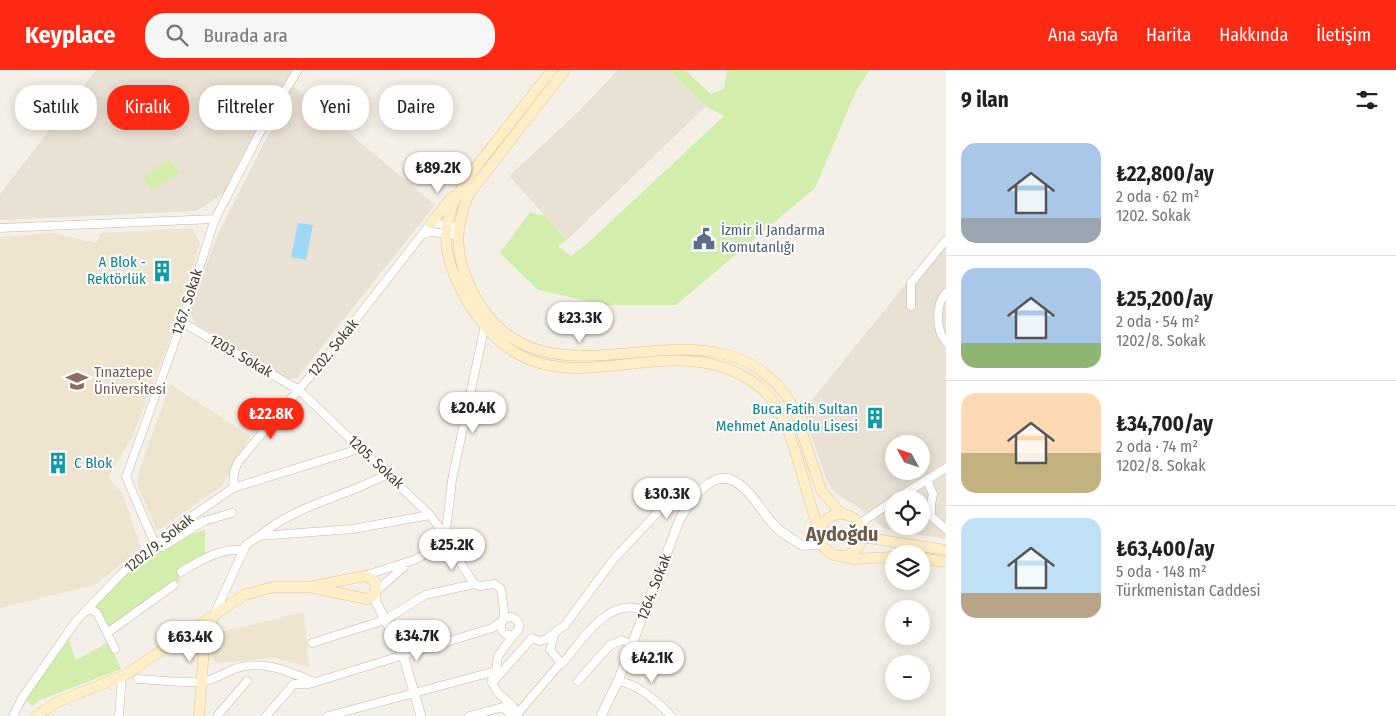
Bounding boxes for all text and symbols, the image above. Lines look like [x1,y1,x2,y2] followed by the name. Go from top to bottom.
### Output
[145,13,495,58] search box
[25,21,115,49] text: Keyplace
[163,21,191,49] icon: search
[203,24,288,47] text: Burada ara
[1048,24,1118,46] text: Ana sayfa
[1146,24,1191,46] text: Harita
[1219,24,1288,46] text: Hakkında
[1316,24,1371,46] text: İletişim
[15,85,97,130] chip: Satılık
[107,85,189,130] chip: Kiralık
[199,85,292,130] chip: Filtreler
[302,85,369,130] chip: Yeni
[379,85,453,130] chip: Daire
[1353,86,1381,114] icon: filters
[961,87,1009,113] text: 9 ilan
[397,152,479,194] pin: ₺89.2K
[415,158,461,177] text: ₺89.2K
[1116,161,1214,187] text: ₺22,800/ay
[1001,163,1061,223] icon: home
[1116,187,1199,206] text: 2 oda · 62 m²
[1116,206,1191,225] text: 1202. Sokak
[721,221,825,256] place label: İzmir İl Jandarma Komutanlığı
[691,226,717,252] public building icon: İzmir İl Jandarma Komutanlığı
[87,253,146,288] place label: A Blok - Rektörlük
[149,258,175,284] building icon: A Blok - Rektörlük
[168,266,206,338] street label: 1267. Sokak
[1116,286,1213,312] text: ₺25,200/ay
[1001,288,1061,348] icon: home
[539,302,621,344] pin: ₺23.3K
[558,308,602,327] text: ₺23.3K
[1116,312,1199,331] text: 2 oda · 54 m²
[304,315,362,381] street label: 1202. Sokak
[206,331,276,381] street label: 1203. Sokak
[1116,331,1206,350] text: 1202/8. Sokak
[94,363,166,398] place label: Tınaztepe Üniversitesi
[64,368,90,394] school or university icon: Tınaztepe Üniversitesi
[432,392,514,434] pin: ₺20.4K
[230,398,312,440] pin: ₺22.8K
[450,398,496,417] text: ₺20.4K
[716,400,858,435] place label: Buca Fatih Sultan Mehmet Anadolu Lisesi
[249,404,293,423] text: ₺22.8K
[862,405,888,431] building icon: Buca Fatih Sultan Mehmet Anadolu Lisesi
[1116,411,1213,437] text: ₺34,700/ay
[1001,413,1061,473] icon: home
[344,431,408,493] street label: 1205. Sokak
[885,435,930,480] north arrow
[885,435,930,700] map controls
[1116,437,1198,456] text: 2 oda · 74 m²
[45,450,71,476] building icon: C Blok
[74,454,112,472] place label: C Blok
[1116,456,1206,475] text: 1202/8. Sokak
[626,478,708,520] pin: ₺30.3K
[644,484,690,503] text: ₺30.3K
[885,490,930,535] button: locate
[121,510,197,576] street label: 1202/9. Sokak
[805,522,878,546] district label: Aydoğdu
[411,528,493,571] pin: ₺25.2K
[430,535,474,554] text: ₺25.2K
[1116,536,1215,562] text: ₺63,400/ay
[1001,538,1061,598] icon: home
[885,545,930,590] button: layers
[633,551,675,623] street label: 1264. Sokak
[1116,562,1207,581] text: 5 oda · 148 m²
[1116,581,1261,600] text: Türkmenistan Caddesi
[885,600,930,645] button: +
[149,620,231,663] pin: ₺63.4K
[376,620,458,662] pin: ₺34.7K
[395,626,439,645] text: ₺34.7K
[168,627,212,646] text: ₺63.4K
[611,642,693,684] pin: ₺42.1K
[631,648,673,667] text: ₺42.1K
[885,655,930,700] button: −

